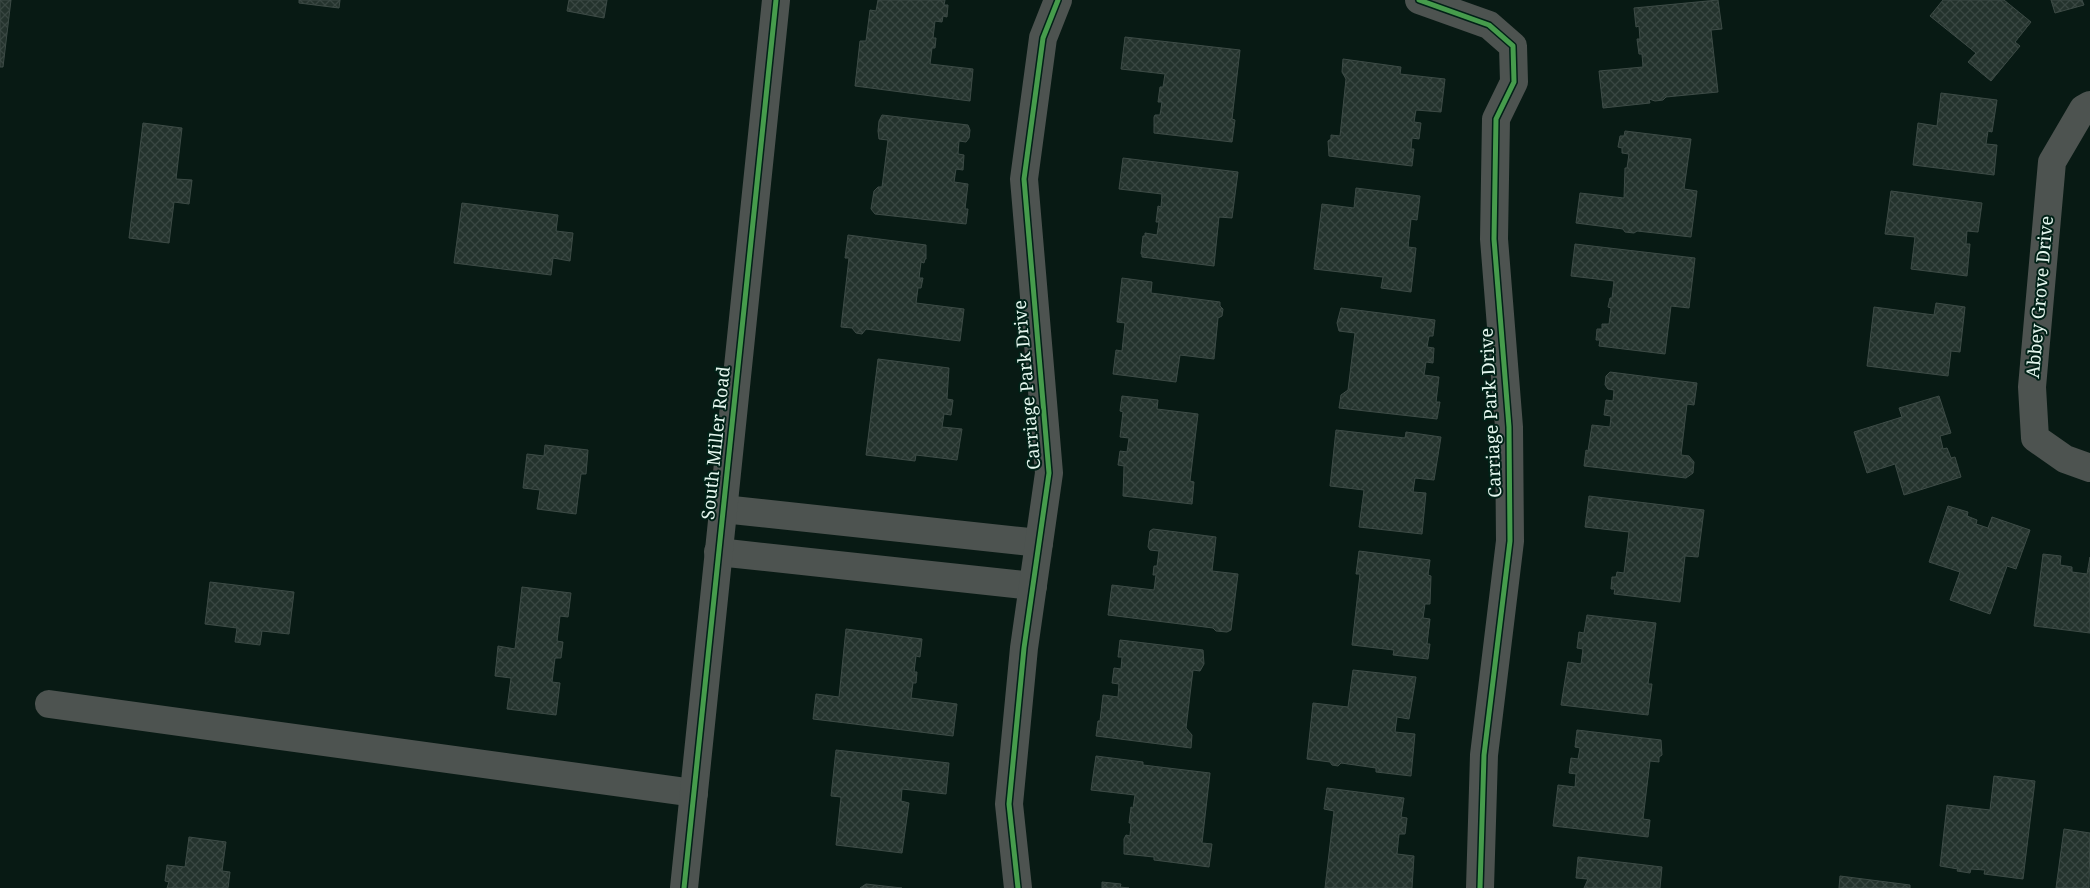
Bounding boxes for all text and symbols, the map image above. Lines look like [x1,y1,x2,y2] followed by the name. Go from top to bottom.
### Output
[2020,215,2058,379] street label: Abbey Grove Drive
[1007,299,1045,471] street label: Carriage Park Drive
[1474,327,1506,499] street label: Carriage Park Drive
[695,365,735,521] street label: South Miller Road

